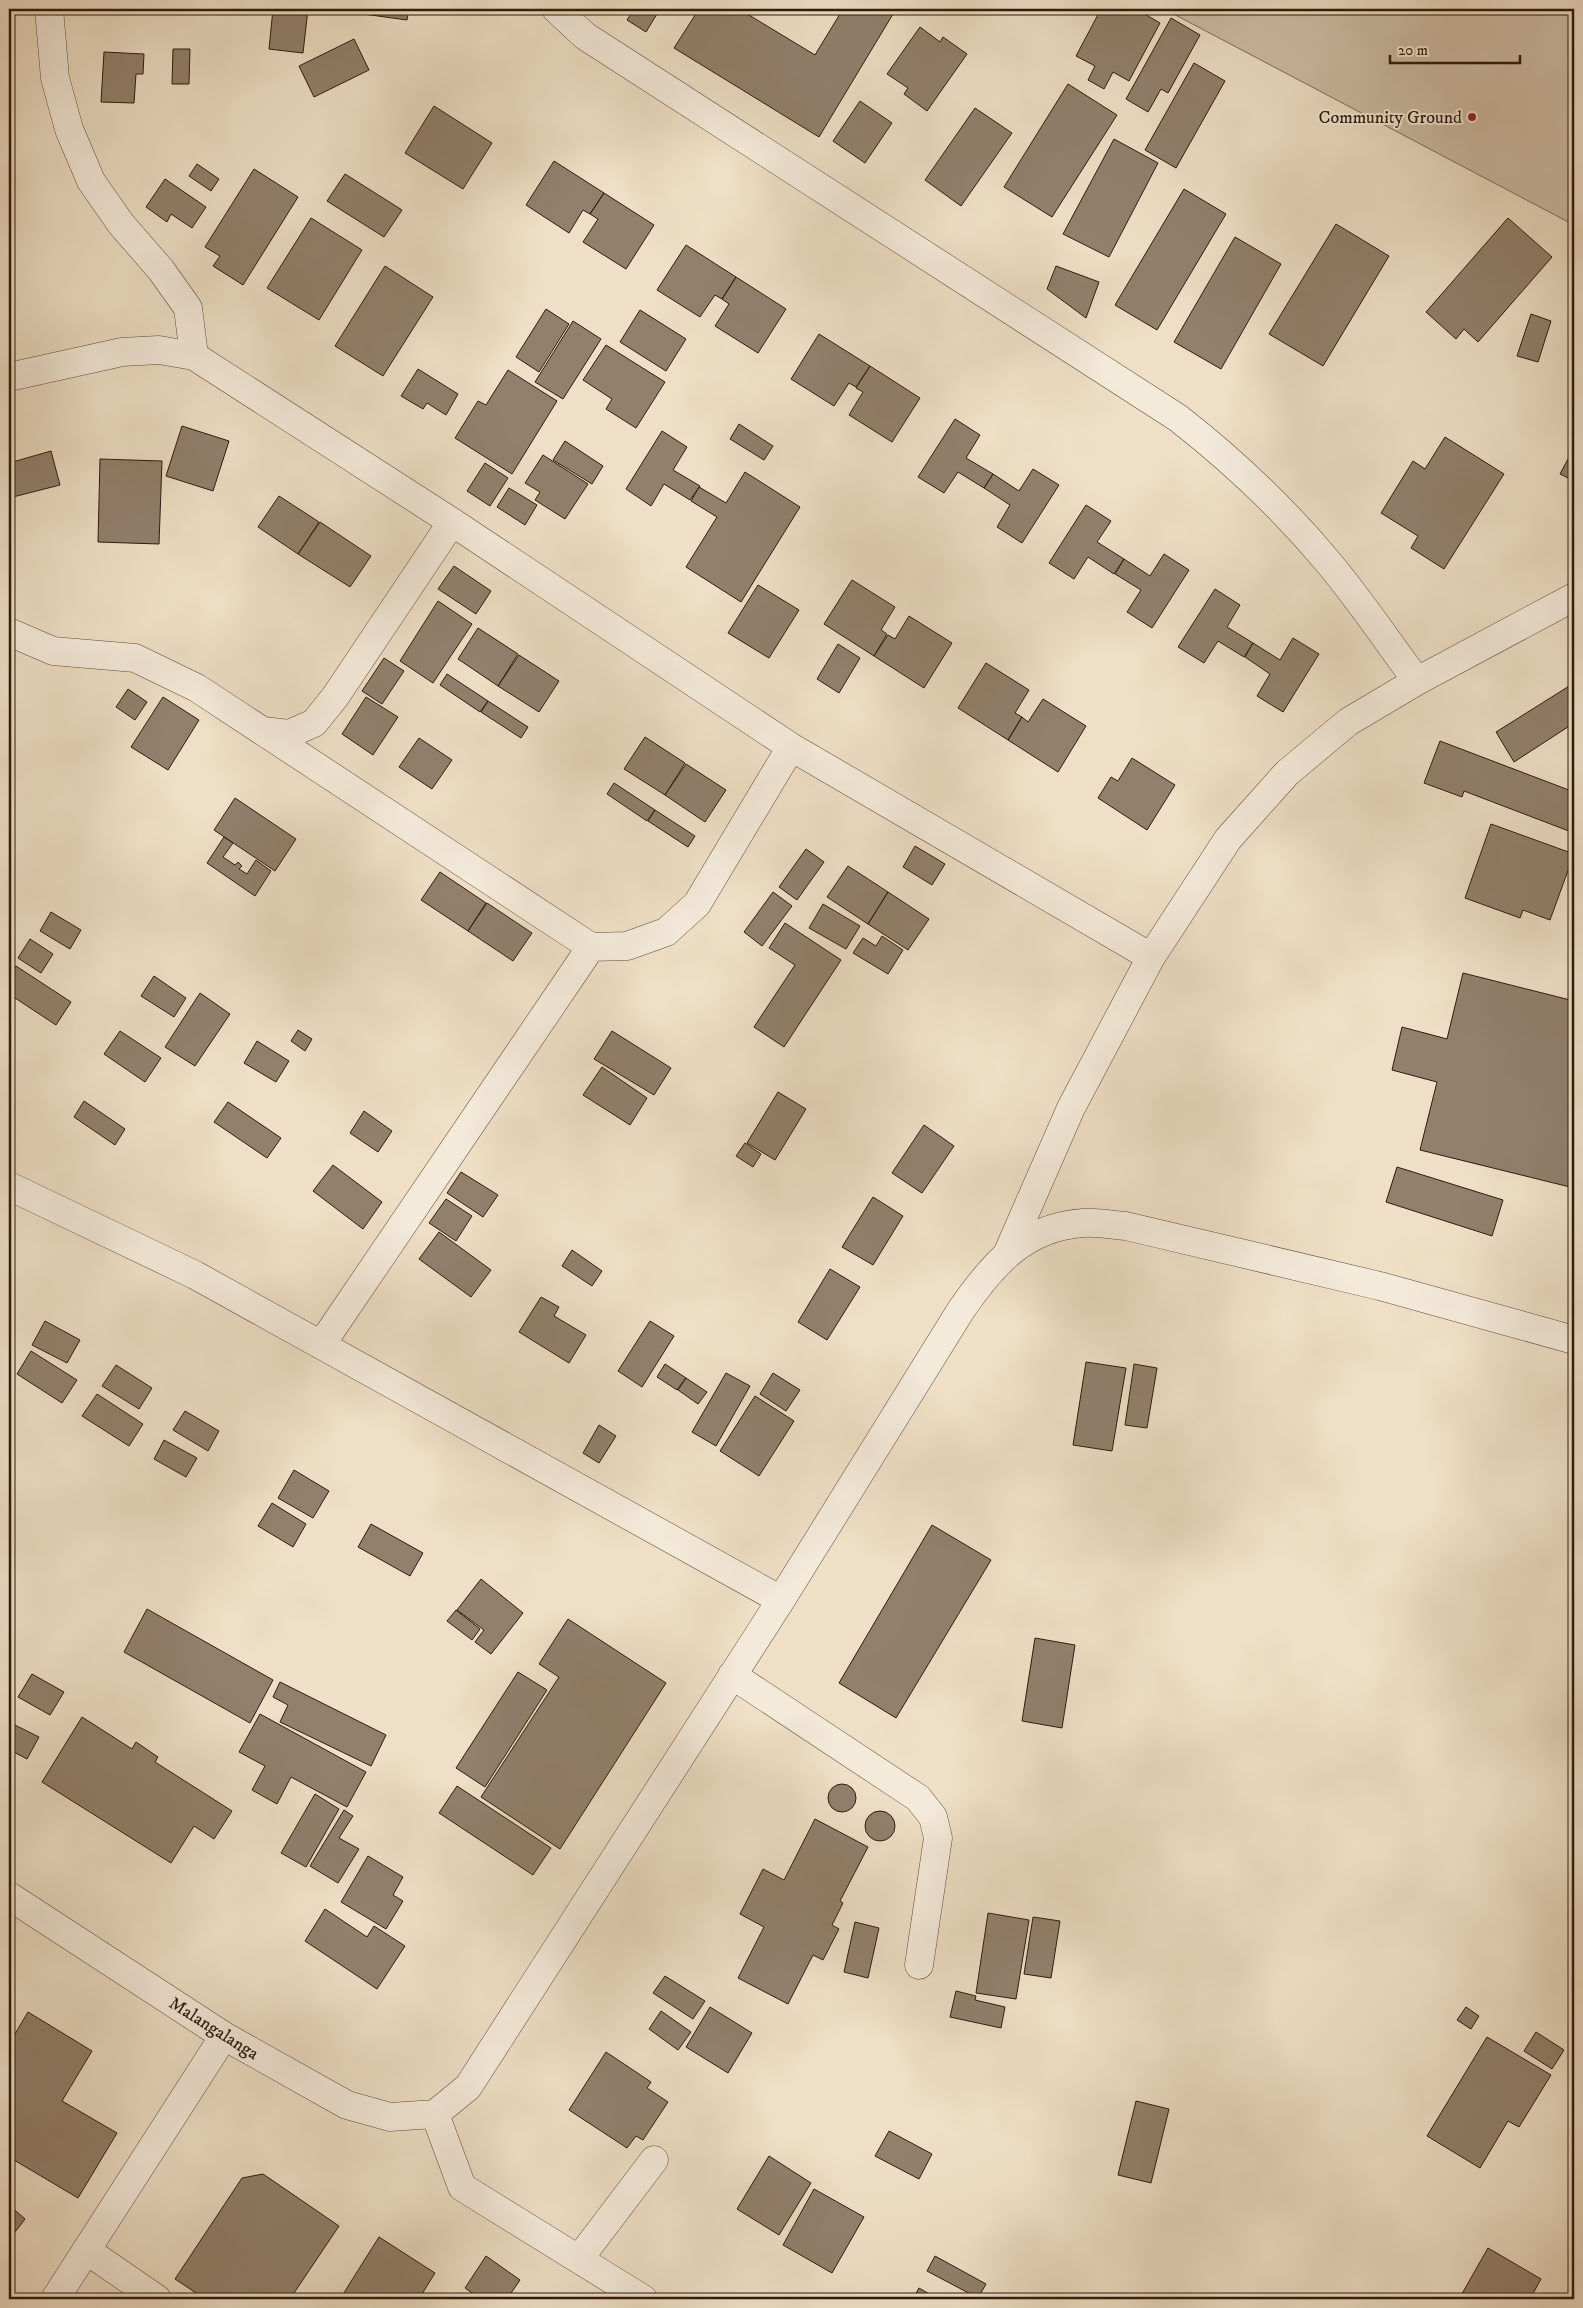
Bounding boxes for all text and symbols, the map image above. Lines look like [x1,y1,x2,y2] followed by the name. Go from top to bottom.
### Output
[1390,32,1520,64] scale bar
[1398,41,1428,60] text: 20 m
[1318,107,1462,129] place label: Community Ground
[1466,111,1478,123] marker: Community Ground
[164,1993,263,2065] street label: Malangalanga

